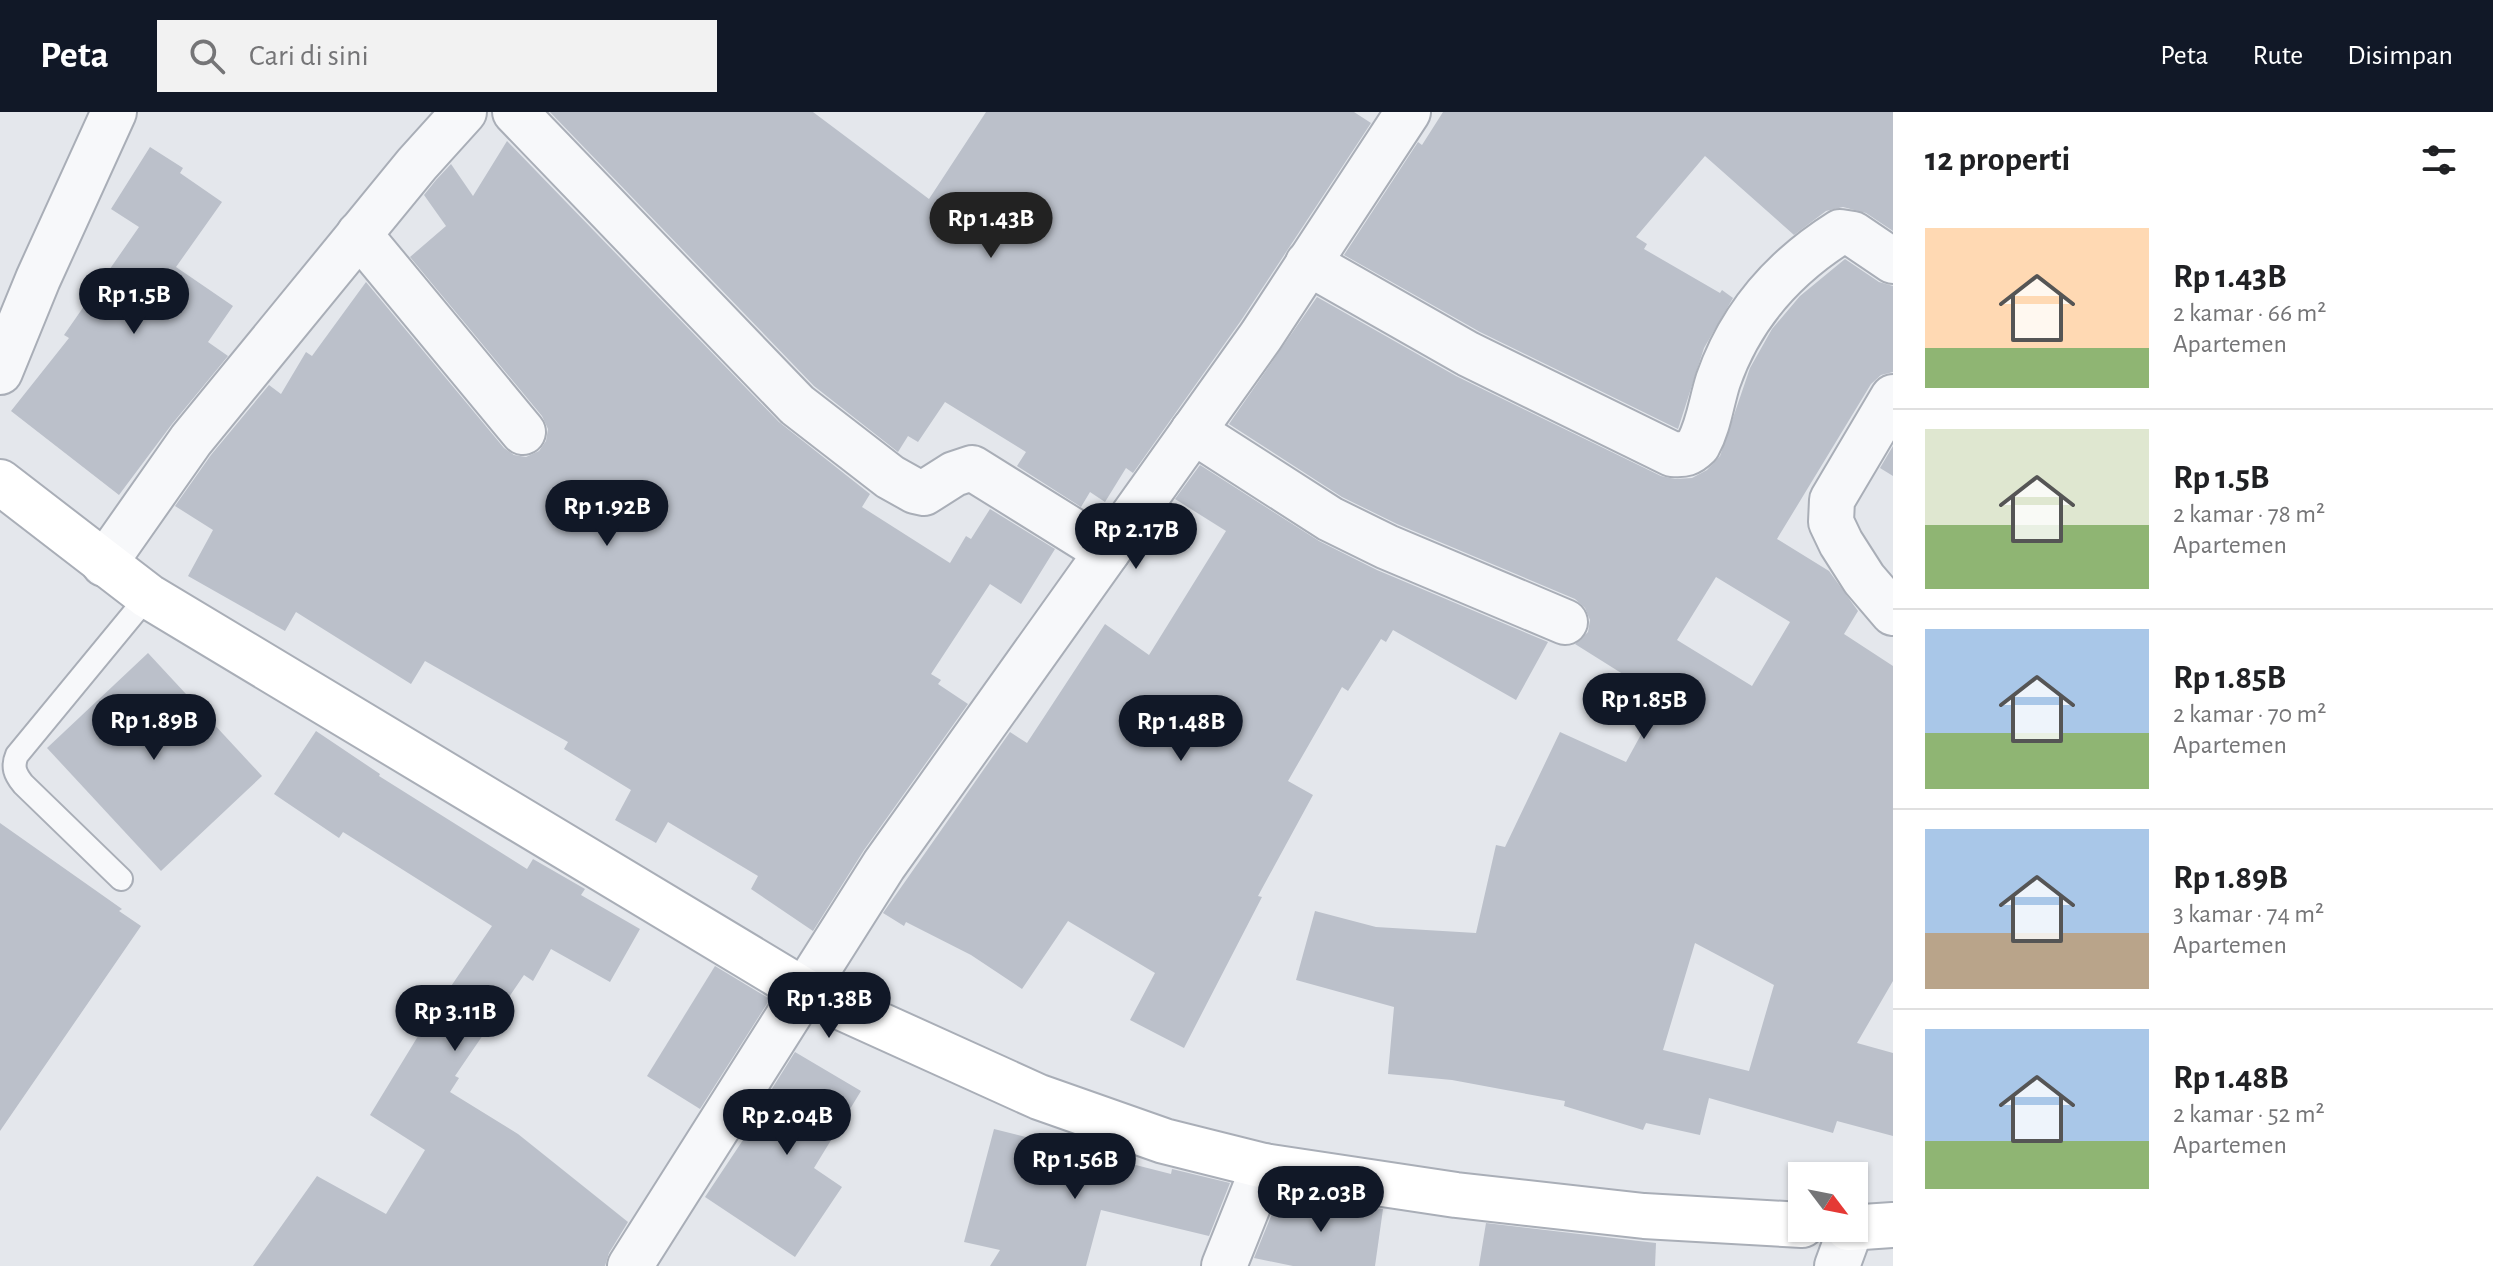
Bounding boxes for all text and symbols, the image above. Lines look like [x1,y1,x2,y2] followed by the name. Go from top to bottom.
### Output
[157,20,717,92] search box
[185,34,229,78] icon: search
[40,37,109,75] text: Peta
[249,41,369,71] text: Cari di sini
[2160,42,2209,70] text: Peta
[2253,42,2303,70] text: Rute
[2347,42,2453,70] text: Disimpan
[2417,138,2461,182] icon: filters
[1925,143,2070,177] text: 12 properti
[908,192,1074,260] pin: Rp 1.43B
[948,205,1034,231] text: Rp 1.43B
[1989,260,2085,356] icon: home
[2173,260,2287,294] text: Rp 1.43B
[60,268,208,336] pin: Rp 1.5B
[97,281,171,307] text: Rp 1.5B
[2173,300,2326,326] text: 2 kamar · 66 m²
[2173,331,2287,357] text: Apartemen
[1989,461,2085,557] icon: home
[2173,461,2270,495] text: Rp 1.5B
[524,480,690,548] pin: Rp 1.92B
[563,493,651,519] text: Rp 1.92B
[2173,501,2325,527] text: 2 kamar · 78 m²
[1053,503,1219,571] pin: Rp 2.17B
[1093,516,1179,542] text: Rp 2.17B
[2173,532,2287,558] text: Apartemen
[1989,661,2085,757] icon: home
[2173,661,2286,695] text: Rp 1.85B
[1561,673,1727,741] pin: Rp 1.85B
[1601,686,1687,712] text: Rp 1.85B
[71,694,237,762] pin: Rp 1.89B
[1098,695,1264,763] pin: Rp 1.48B
[2173,701,2326,727] text: 2 kamar · 70 m²
[110,707,198,733] text: Rp 1.89B
[1137,708,1225,734] text: Rp 1.48B
[2173,732,2287,758] text: Apartemen
[1989,861,2085,957] icon: home
[2173,861,2288,895] text: Rp 1.89B
[2173,901,2324,927] text: 3 kamar · 74 m²
[2173,932,2287,958] text: Apartemen
[746,972,912,1040] pin: Rp 1.38B
[372,985,538,1053] pin: Rp 3.11B
[786,985,872,1011] text: Rp 1.38B
[413,998,497,1024] text: Rp 3.11B
[1989,1061,2085,1157] icon: home
[2173,1061,2289,1095] text: Rp 1.48B
[704,1089,870,1157] pin: Rp 2.04B
[2173,1101,2325,1127] text: 2 kamar · 52 m²
[741,1102,833,1128] text: Rp 2.04B
[2173,1132,2287,1158] text: Apartemen
[992,1133,1158,1201] pin: Rp 1.56B
[1032,1146,1118,1172] text: Rp 1.56B
[1788,1162,1868,1242] north arrow
[1788,1162,1868,1242] map controls
[1238,1166,1404,1234] pin: Rp 2.03B
[1276,1179,1366,1205] text: Rp 2.03B

